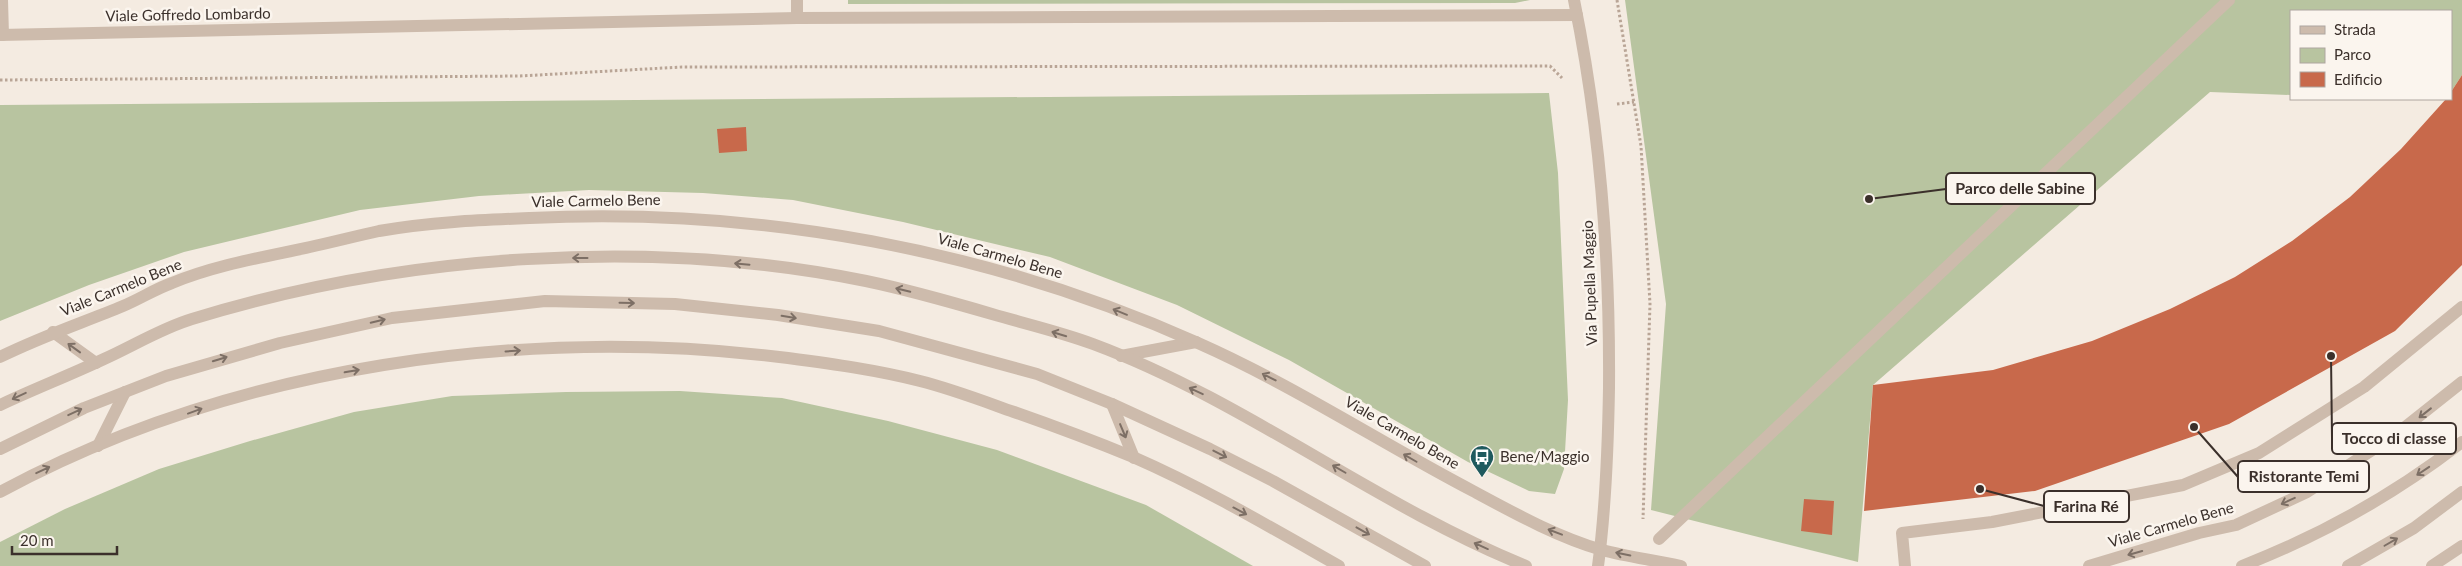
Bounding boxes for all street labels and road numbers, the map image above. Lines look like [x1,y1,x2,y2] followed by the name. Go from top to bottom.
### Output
[105,4,271,24] street label: Viale Goffredo Lombardo
[531,190,661,210] street label: Viale Carmelo Bene
[1578,220,1600,346] street label: Via Pupella Maggio
[936,229,1065,282] street label: Viale Carmelo Bene
[57,254,184,320] street label: Viale Carmelo Bene
[1342,392,1463,472] street label: Viale Carmelo Bene
[2106,498,2235,551] street label: Viale Carmelo Bene

